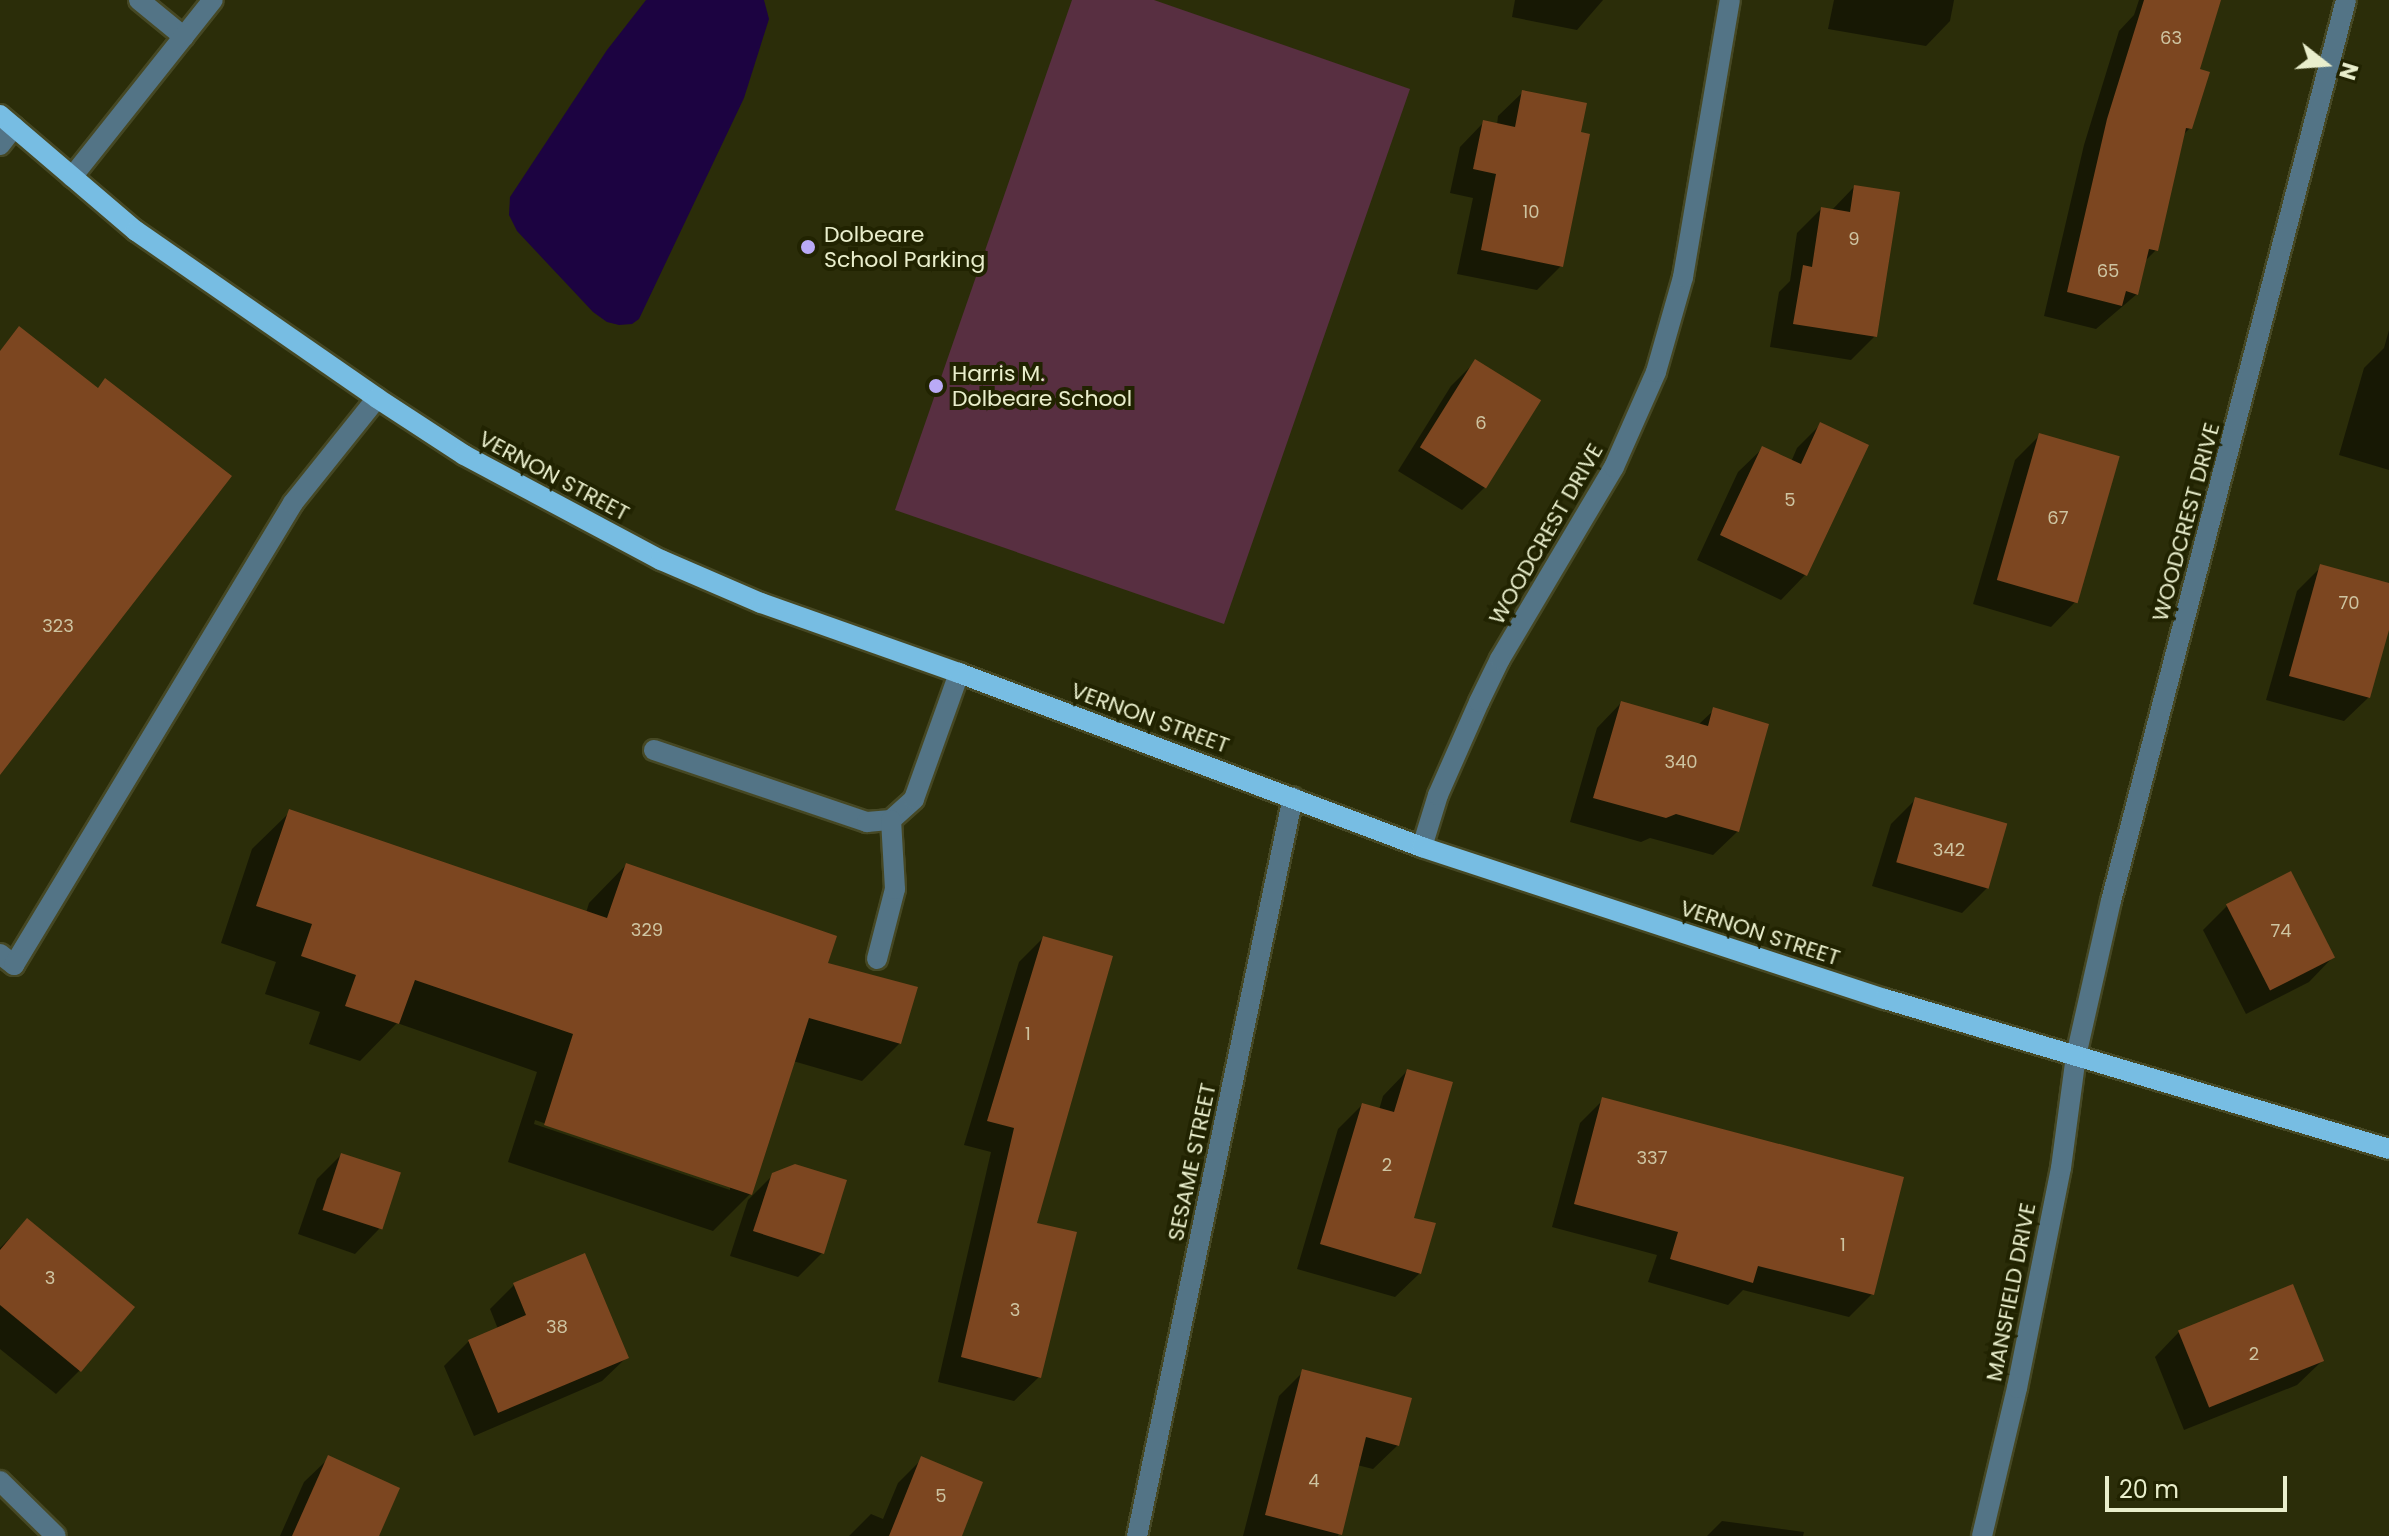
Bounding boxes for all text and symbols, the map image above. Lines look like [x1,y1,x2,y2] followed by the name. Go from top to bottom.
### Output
[2285,24,2365,104] north arrow
[2160,27,2182,49] house number: 63
[2331,59,2366,84] text: N
[1522,201,1540,223] house number: 10
[824,221,985,272] place label: Dolbeare School Parking
[1848,228,1860,250] house number: 9
[799,238,817,256] marker: Dolbeare School Parking
[2097,260,2119,282] house number: 65
[952,360,1132,412] place label: Harris M. Dolbeare School
[927,377,945,395] marker: Harris M. Dolbeare School
[1475,412,1487,434] house number: 6
[2147,420,2225,624] street label: WOODCREST DRIVE
[474,425,634,527] street label: VERNON STREET
[1483,439,1609,629] street label: WOODCREST DRIVE
[1784,489,1796,511] house number: 5
[2047,507,2069,529] house number: 67
[2338,592,2360,614] house number: 70
[42,615,74,637] house number: 323
[1067,677,1233,759] street label: VERNON STREET
[1664,751,1698,773] house number: 340
[1933,839,1965,861] house number: 342
[1677,895,1843,971] street label: VERNON STREET
[631,919,663,941] house number: 329
[2270,920,2292,942] house number: 74
[1025,1023,1031,1045] house number: 1
[1162,1081,1222,1243] street label: SESAME STREET
[1636,1147,1668,1169] house number: 337
[1382,1154,1392,1176] house number: 2
[1981,1200,2041,1384] street label: MANSFIELD DRIVE
[1840,1234,1846,1256] house number: 1
[45,1267,55,1289] house number: 3
[1010,1299,1020,1321] house number: 3
[546,1316,568,1338] house number: 38
[2249,1343,2259,1365] house number: 2
[2109,1460,2291,1510] scale bar
[1308,1470,1320,1492] house number: 4
[2119,1473,2179,1506] text: 20 m
[935,1485,947,1507] house number: 5

